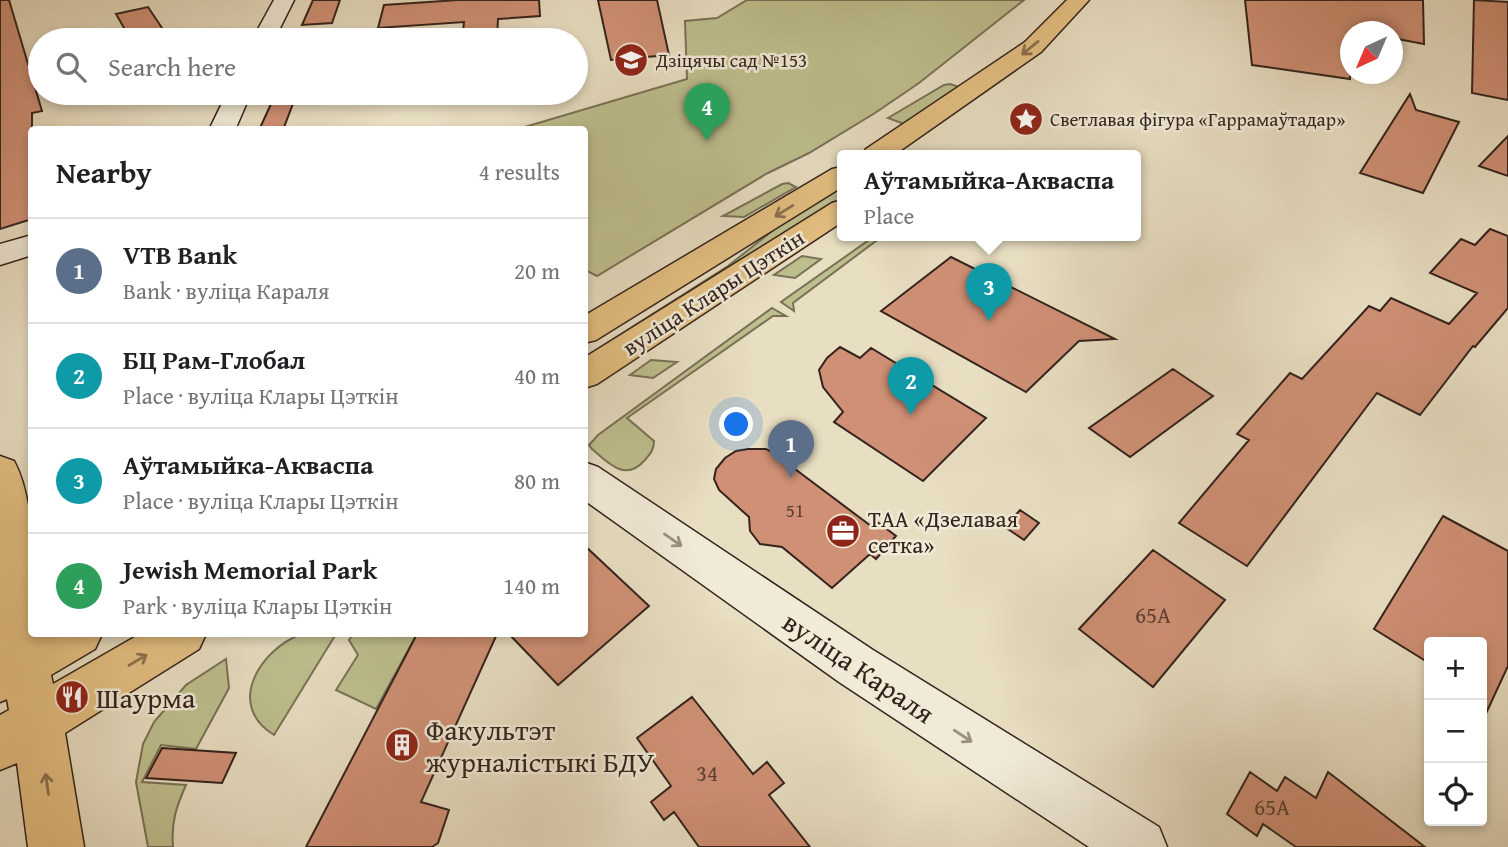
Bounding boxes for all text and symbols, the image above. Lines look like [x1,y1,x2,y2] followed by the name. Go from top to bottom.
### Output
[1340,21,1403,84] north arrow
[28,28,588,105] search box
[1022,40,1040,55] one-way arrow
[612,41,650,79] school or university icon: Дзіцячы сад №153
[655,46,807,74] place label: Дзіцячы сад №153
[108,47,236,86] text: Search here
[52,48,90,86] icon: search
[684,83,730,141] pin: 4
[1007,100,1045,138] place icon: Светлавая фігура «Гаррамаўтадар»
[1050,105,1345,133] place label: Светлавая фігура «Гаррамаўтадар»
[56,150,152,194] text: Nearby
[837,150,1141,241] popup
[479,155,560,188] text: 4 results
[864,160,1114,199] text: Аўтамыйка-Акваспа
[864,199,914,232] text: Place
[774,204,794,218] one-way arrow
[616,221,810,363] street label: вуліца Клары Цэткін
[123,235,237,274] text: VTB Bank
[73,254,85,287] text: 1
[514,254,560,287] text: 20 m
[966,263,1012,321] pin: 3
[123,274,329,307] text: Bank · вуліца Караля
[123,340,305,379] text: БЦ Рам-Глобал
[888,357,934,415] pin: 2
[73,359,85,392] text: 2
[514,359,560,392] text: 40 m
[123,379,399,412] text: Place · вуліца Клары Цэткін
[719,407,753,441] your location
[768,420,814,478] pin: 1
[123,445,374,484] text: Аўтамыйка-Акваспа
[73,464,85,497] text: 3
[514,464,560,497] text: 80 m
[123,484,399,517] text: Place · вуліца Клары Цэткін
[786,496,804,524] house number: 51
[868,502,1018,561] place label: ТАА «Дзелавая сетка»
[824,512,862,550] office icon: ТАА «Дзелавая сетка»
[663,533,682,547] one-way arrow
[123,550,377,589] text: Jewish Memorial Park
[73,569,85,602] text: 4
[503,569,560,602] text: 140 m
[123,589,392,622] text: Park · вуліца Клары Цэткін
[1135,598,1171,631] house number: 65А
[775,601,943,733] street label: вуліца Караля
[1424,637,1487,826] map controls
[1424,637,1487,700] button: +
[127,653,147,667] one-way arrow
[96,677,196,718] place label: Шаурма
[53,678,91,716] restaurant icon: Шаурма
[1424,700,1487,763] button: −
[426,709,655,782] place label: Факультэт журналістыкі БДУ
[383,726,421,764] building icon: Факультэт журналістыкі БДУ
[953,729,973,743] one-way arrow
[696,756,718,789] house number: 34
[1424,763,1487,826] button: locate
[40,773,53,796] one-way arrow
[1254,790,1290,823] house number: 65А

